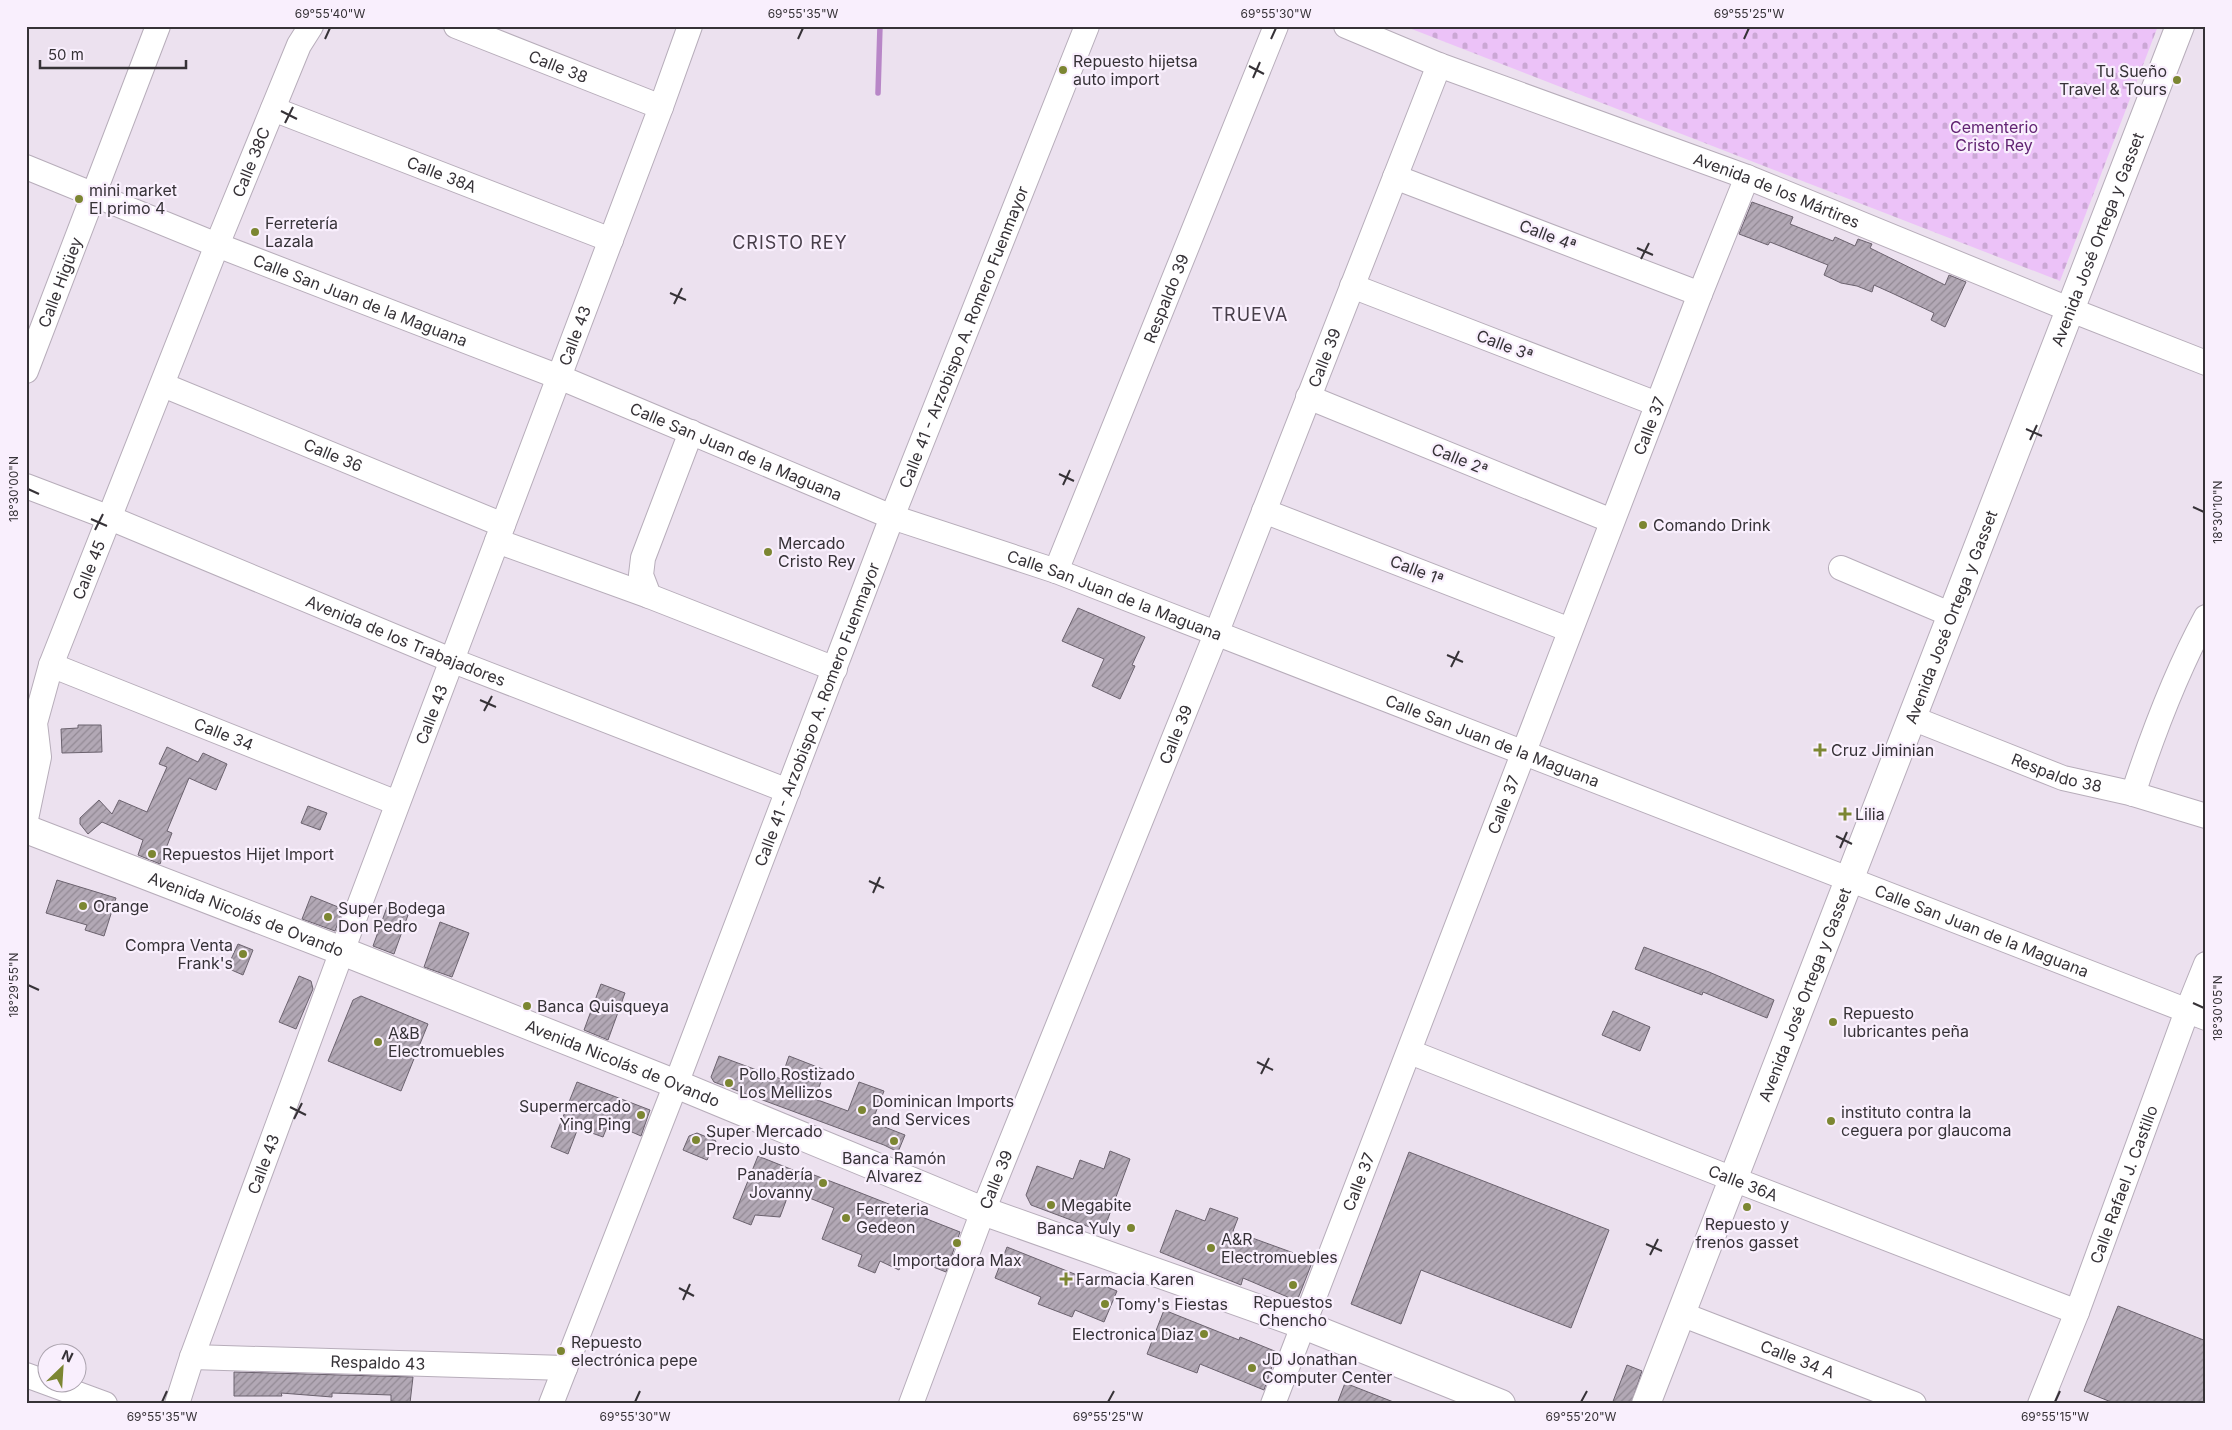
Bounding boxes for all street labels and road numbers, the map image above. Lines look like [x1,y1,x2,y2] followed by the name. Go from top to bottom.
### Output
[526,46,591,87] street label: Calle 38
[228,124,274,200] street label: Calle 38C
[2047,130,2148,349] street label: Avenida José Ortega y Gasset
[1691,148,1863,232] street label: Avenida de los Mártires
[404,152,479,197] street label: Calle 38A
[894,183,1033,491] street label: Calle 41 - Arzobispo A. Romero Fuenmayor
[1517,215,1579,255] street label: Calle 4ª
[34,234,86,330] street label: Calle Higüey
[250,250,470,351] street label: Calle San Juan de la Maguana
[1139,251,1193,346] street label: Respaldo 39
[554,303,595,368] street label: Calle 43
[1304,325,1345,390] street label: Calle 39
[1474,325,1536,365] street label: Calle 3ª
[1629,394,1670,458] street label: Calle 37
[627,398,845,505] street label: Calle San Juan de la Maguana
[301,434,366,476] street label: Calle 36
[1429,439,1491,479] street label: Calle 2ª
[1901,507,2001,727] street label: Avenida José Ortega y Gasset
[68,537,109,603] street label: Calle 45
[1005,546,1225,645] street label: Calle San Juan de la Maguana
[1387,551,1447,589] street label: Calle 1ª
[750,560,884,869] street label: Calle 41 - Arzobispo A. Romero Fuenmayor
[303,591,508,690] street label: Avenida de los Trabajadores
[411,682,452,747] street label: Calle 43
[1382,690,1602,791] street label: Calle San Juan de la Maguana
[1155,702,1196,767] street label: Calle 39
[191,713,256,755] street label: Calle 34
[2009,749,2104,796] street label: Respaldo 38
[1483,773,1524,837] street label: Calle 37
[146,867,347,961] street label: Avenida Nicolás de Ovando
[1872,880,2092,981] street label: Calle San Juan de la Maguana
[1754,885,1855,1104] street label: Avenida José Ortega y Gasset
[523,1015,723,1111] street label: Avenida Nicolás de Ovando
[2086,1103,2162,1266] street label: Calle Rafael J. Castillo
[243,1131,283,1197] street label: Calle 43
[975,1147,1017,1212] street label: Calle 39
[1338,1150,1379,1214] street label: Calle 37
[1705,1160,1781,1205] street label: Calle 36A
[1758,1336,1838,1382] street label: Calle 34 A
[330,1351,426,1374] street label: Respaldo 43

